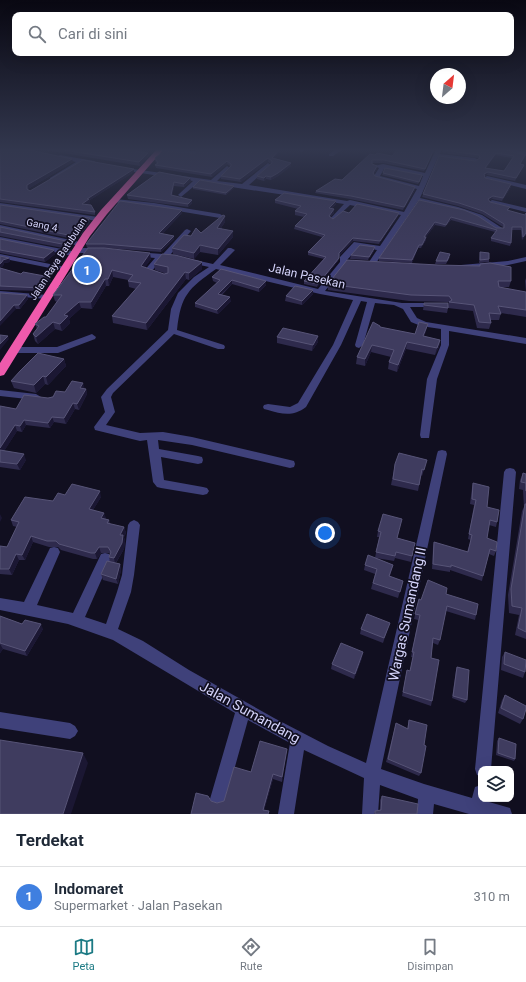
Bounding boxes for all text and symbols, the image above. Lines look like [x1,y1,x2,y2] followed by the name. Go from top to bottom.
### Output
[12,12,514,56] search box
[26,23,48,45] icon: search
[58,25,128,43] text: Cari di sini
[430,68,466,104] north arrow
[25,216,59,234] street label: Gang 4
[27,216,89,302] street label: Jalan Raya Batubulan
[74,255,100,285] pin: 1
[267,260,347,292] street label: Jalan Pasekan
[315,523,335,543] your location
[385,546,429,682] street label: Wargas Sumandang II
[197,678,303,746] street label: Jalan Sumandang
[478,766,514,802] map controls
[478,766,514,802] button: layers
[16,830,84,850] text: Terdekat
[54,880,123,898] text: Indomaret
[25,889,33,904] text: 1
[473,889,510,904] text: 310 m
[54,898,222,913] text: Supermarket · Jalan Pasekan
[73,936,95,973] tab: Peta
[240,936,262,973] tab: Rute
[407,936,453,973] tab: Disimpan

